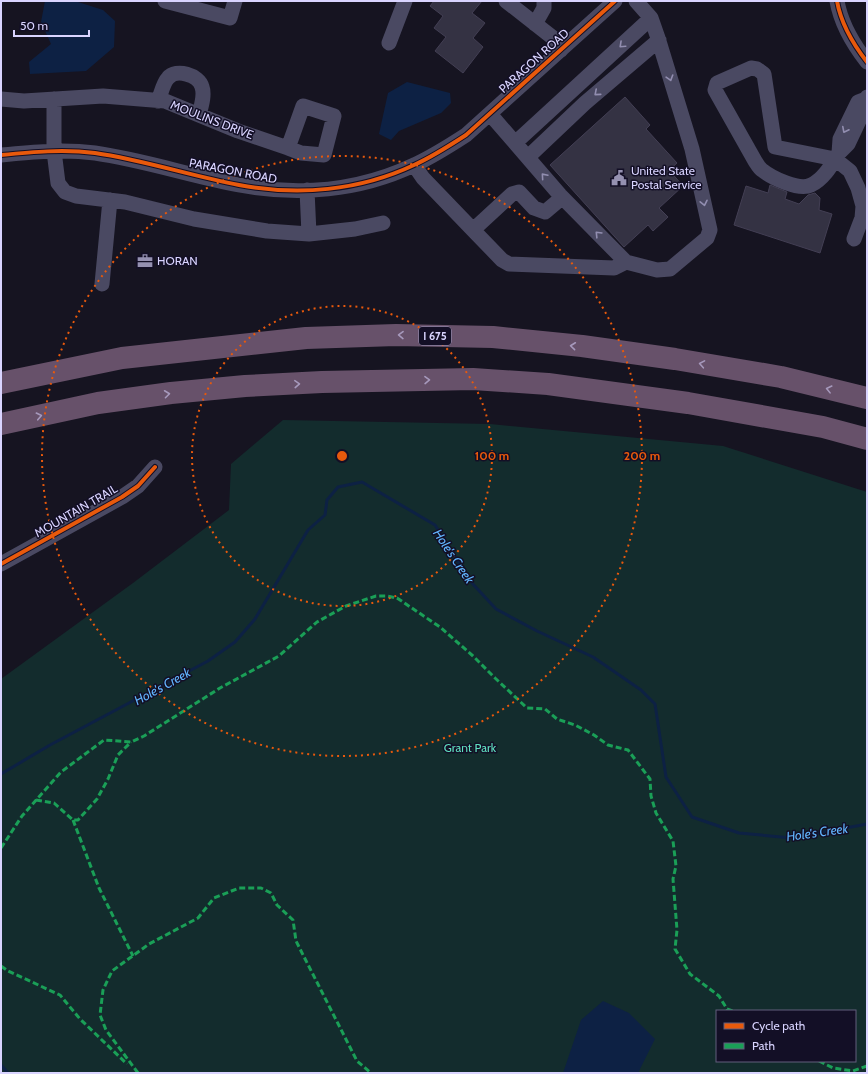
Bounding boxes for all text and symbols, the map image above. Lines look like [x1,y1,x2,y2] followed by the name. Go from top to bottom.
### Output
[14,12,89,38] scale bar
[20,18,48,33] text: 50 m
[496,25,572,96] street label: PARAGON ROAD
[620,40,627,47] one-way arrow
[665,74,674,81] one-way arrow
[595,89,602,96] one-way arrow
[168,97,256,142] street label: MOULINS DRIVE
[842,125,850,133] one-way arrow
[188,155,279,186] street label: PARAGON ROAD
[631,163,702,192] place label: United State Postal Service
[610,169,628,187] public building icon: United State Postal Service
[541,173,548,181] one-way arrow
[699,200,707,206] one-way arrow
[595,231,603,239] one-way arrow
[136,252,154,270] office icon: HORAN
[157,253,198,268] place label: HORAN
[419,327,451,345] road number: I 675
[398,331,404,339] one-way arrow
[570,341,576,350] one-way arrow
[699,360,705,369] one-way arrow
[424,376,430,385] one-way arrow
[294,379,300,388] one-way arrow
[826,386,832,394] one-way arrow
[164,390,170,399] one-way arrow
[36,412,42,420] one-way arrow
[475,448,509,463] text: 100 m
[624,448,660,463] text: 200 m
[335,449,349,463] centre of rings
[32,481,120,540] street label: MOUNTAIN TRAIL
[430,526,478,587] water label: Hole's Creek
[131,664,193,708] water label: Hole's Creek
[444,740,497,755] park label: Grant Park
[785,820,849,844] water label: Hole's Creek
[716,1010,856,1062] legend
[752,1018,805,1033] text: Cycle path
[752,1038,775,1053] text: Path

